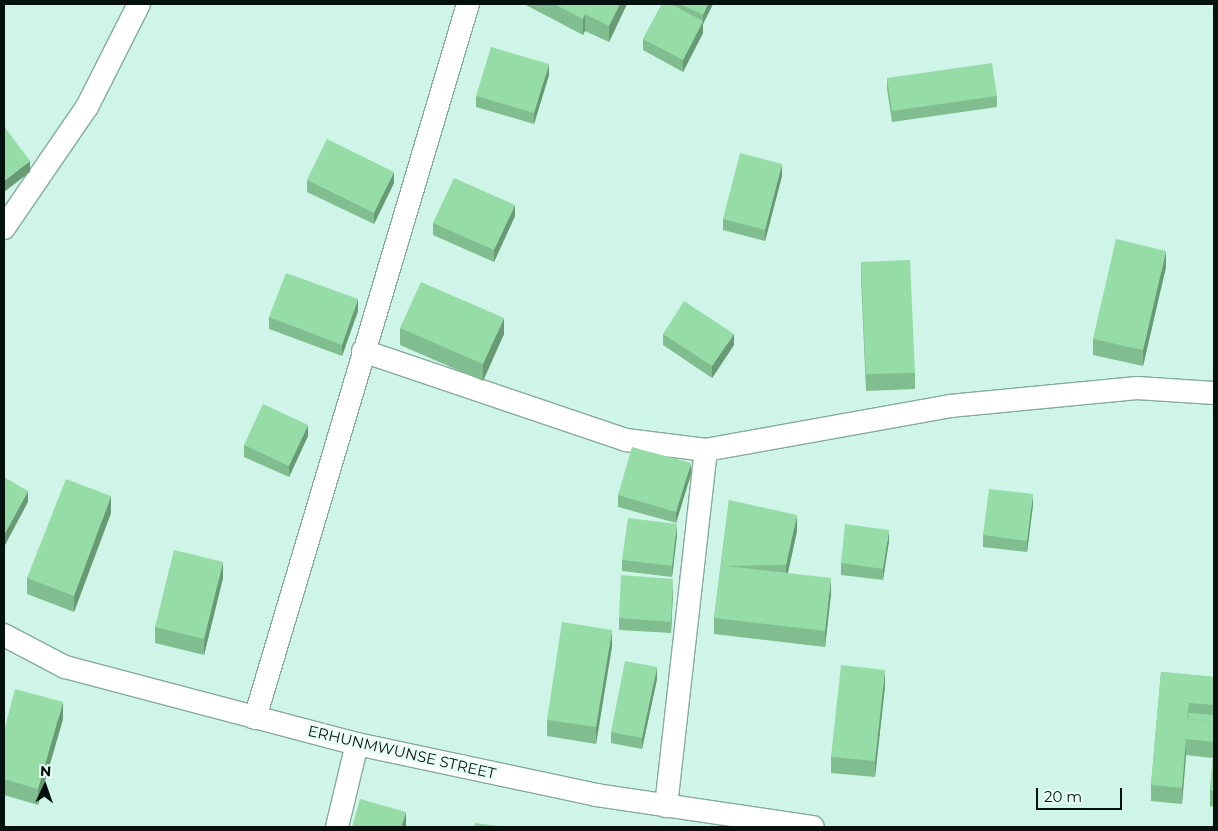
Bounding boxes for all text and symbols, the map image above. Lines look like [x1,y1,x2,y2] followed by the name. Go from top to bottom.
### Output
[306,722,498,782] street label: ERHUNMWUNSE STREET
[20,761,70,811] north arrow
[40,762,52,780] text: N
[1038,778,1124,810] scale bar
[1044,787,1082,806] text: 20 m

